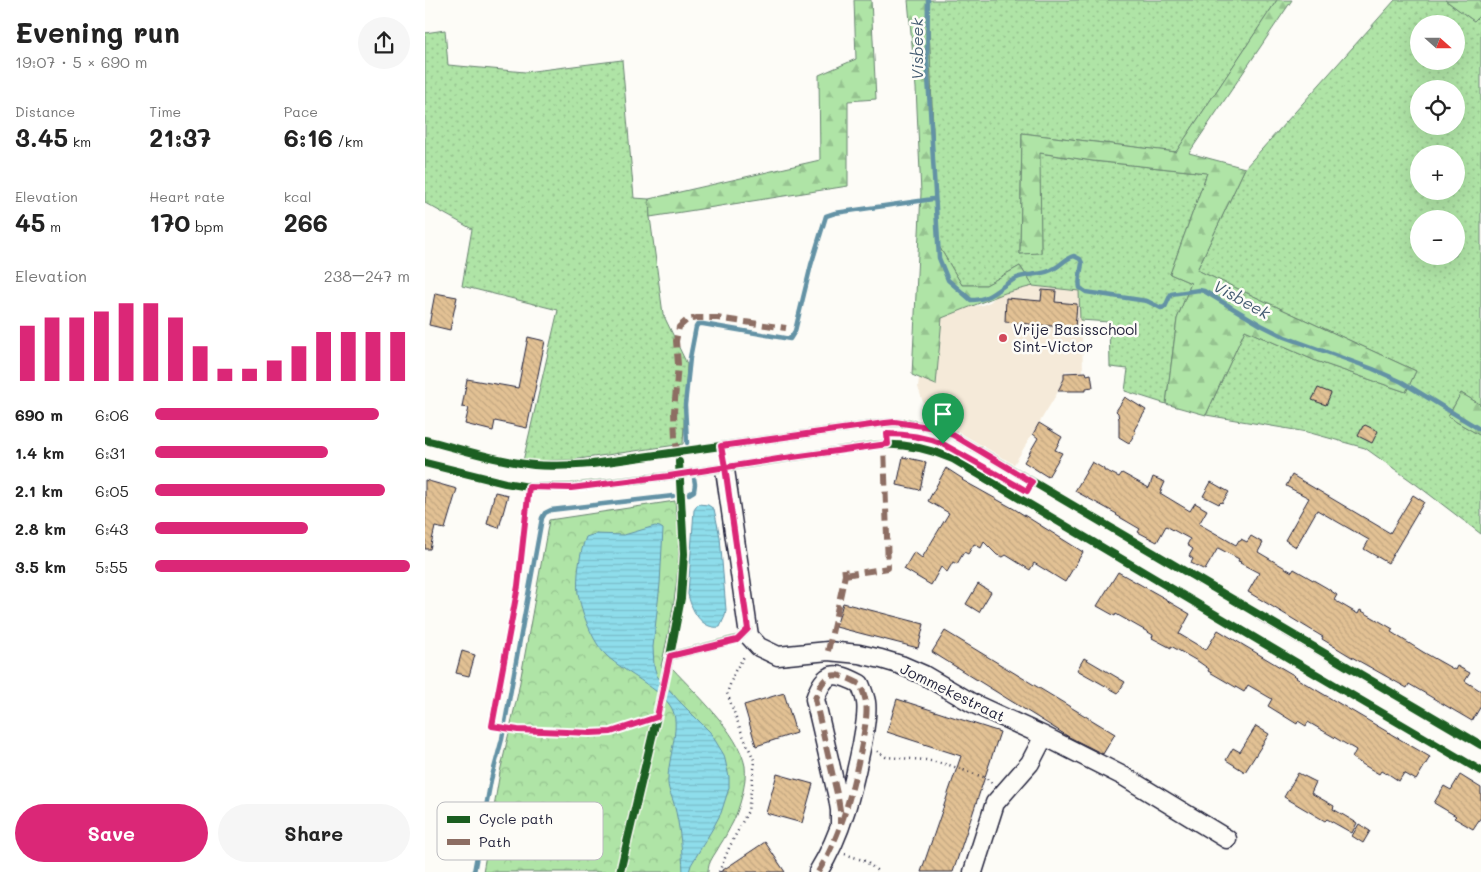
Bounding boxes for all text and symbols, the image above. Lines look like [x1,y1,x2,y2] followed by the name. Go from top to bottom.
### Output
[15,14,180,50] text: Evening run
[1410,15,1465,70] north arrow
[1410,15,1465,265] map controls
[358,17,410,69] button: share
[906,18,927,80] water label: Visbeek
[15,51,148,72] text: 19:07 · 5 × 690 m
[1410,80,1465,135] button: locate
[15,102,75,121] text: Distance
[149,102,181,121] text: Time
[284,102,318,121] text: Pace
[15,121,68,153] text: 3.45
[149,121,211,153] text: 21:37
[284,121,333,153] text: 6:16
[68,132,91,151] text: km
[333,132,363,151] text: /km
[1410,145,1465,200] button: +
[15,187,78,206] text: Elevation
[149,187,225,206] text: Heart rate
[284,187,312,206] text: kcal
[15,206,45,238] text: 45
[149,206,190,238] text: 170
[284,206,328,238] text: 266
[1410,210,1465,265] button: −
[45,217,61,236] text: m
[190,217,224,236] text: bpm
[15,265,87,286] text: Elevation
[324,265,410,286] text: 238–247 m
[1210,275,1275,323] water label: Visbeek
[1013,319,1138,356] place label: Vrije Basisschool Sint-Victor
[997,332,1009,344] marker: Vrije Basisschool Sint-Victor
[922,393,964,444] pin
[929,400,957,428] icon: arrive
[15,404,63,425] text: 690 m
[95,404,129,425] text: 6:06
[15,442,64,463] text: 1.4 km
[95,442,126,463] text: 6:31
[15,480,63,501] text: 2.1 km
[95,480,129,501] text: 6:05
[15,518,66,539] text: 2.8 km
[95,518,128,539] text: 6:43
[15,556,66,577] text: 3.5 km
[95,556,128,577] text: 5:55
[897,658,1009,726] street label: Jommekestraat
[437,802,603,860] legend
[15,804,208,862] button: Save
[218,804,410,862] button: Share
[479,809,553,828] text: Cycle path
[479,832,510,851] text: Path

